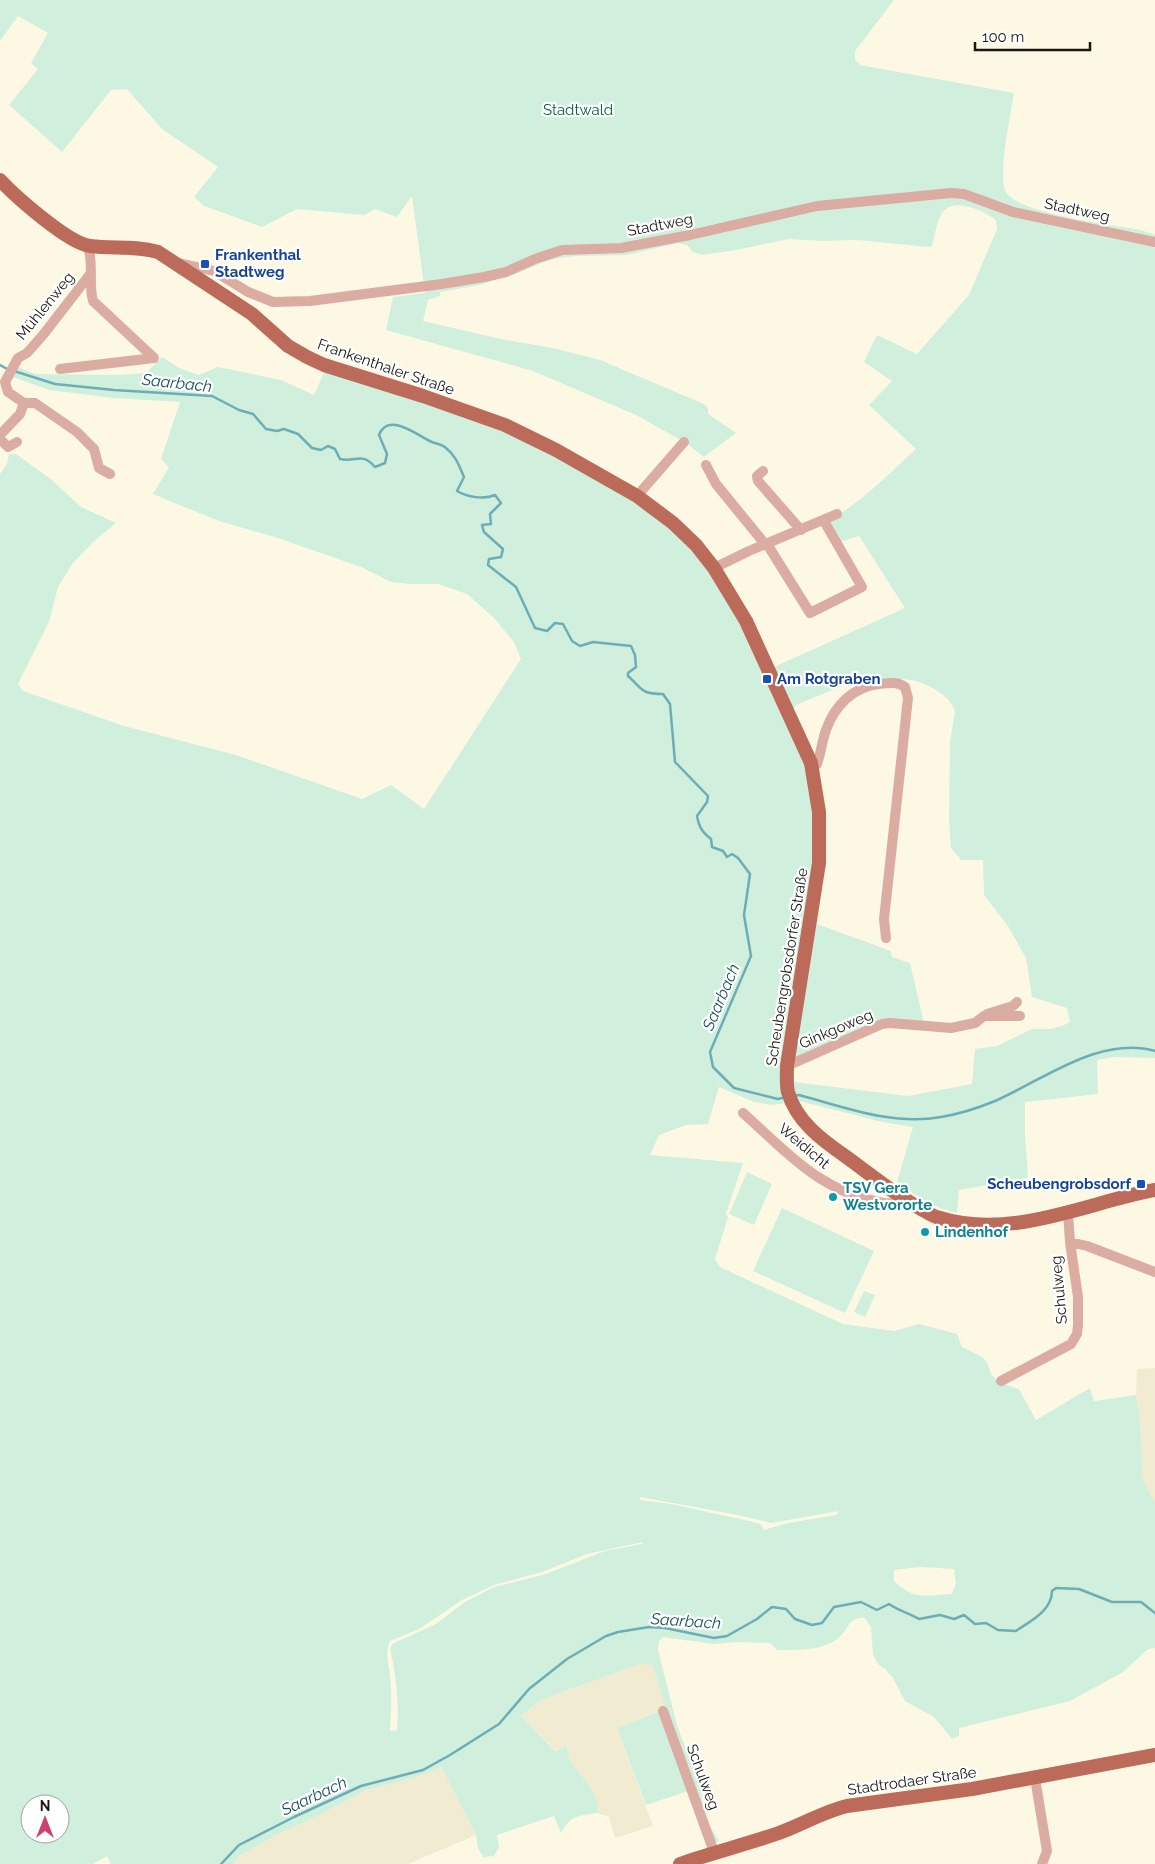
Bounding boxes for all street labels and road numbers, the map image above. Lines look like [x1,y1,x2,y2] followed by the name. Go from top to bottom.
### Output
[1043,194,1111,226] street label: Stadtweg
[626,210,694,240] street label: Stadtweg
[12,268,78,344] street label: Mühlenweg
[315,335,457,399] street label: Frankenthaler Straße
[762,866,812,1067] street label: Scheubengrobsdorfer Straße
[796,1005,876,1053] street label: Ginkgoweg
[775,1119,833,1173] street label: Weidicht
[1047,1255,1071,1325] street label: Schulweg
[683,1742,723,1812] street label: Schulweg
[846,1763,978,1799] street label: Stadtrodaer Straße

